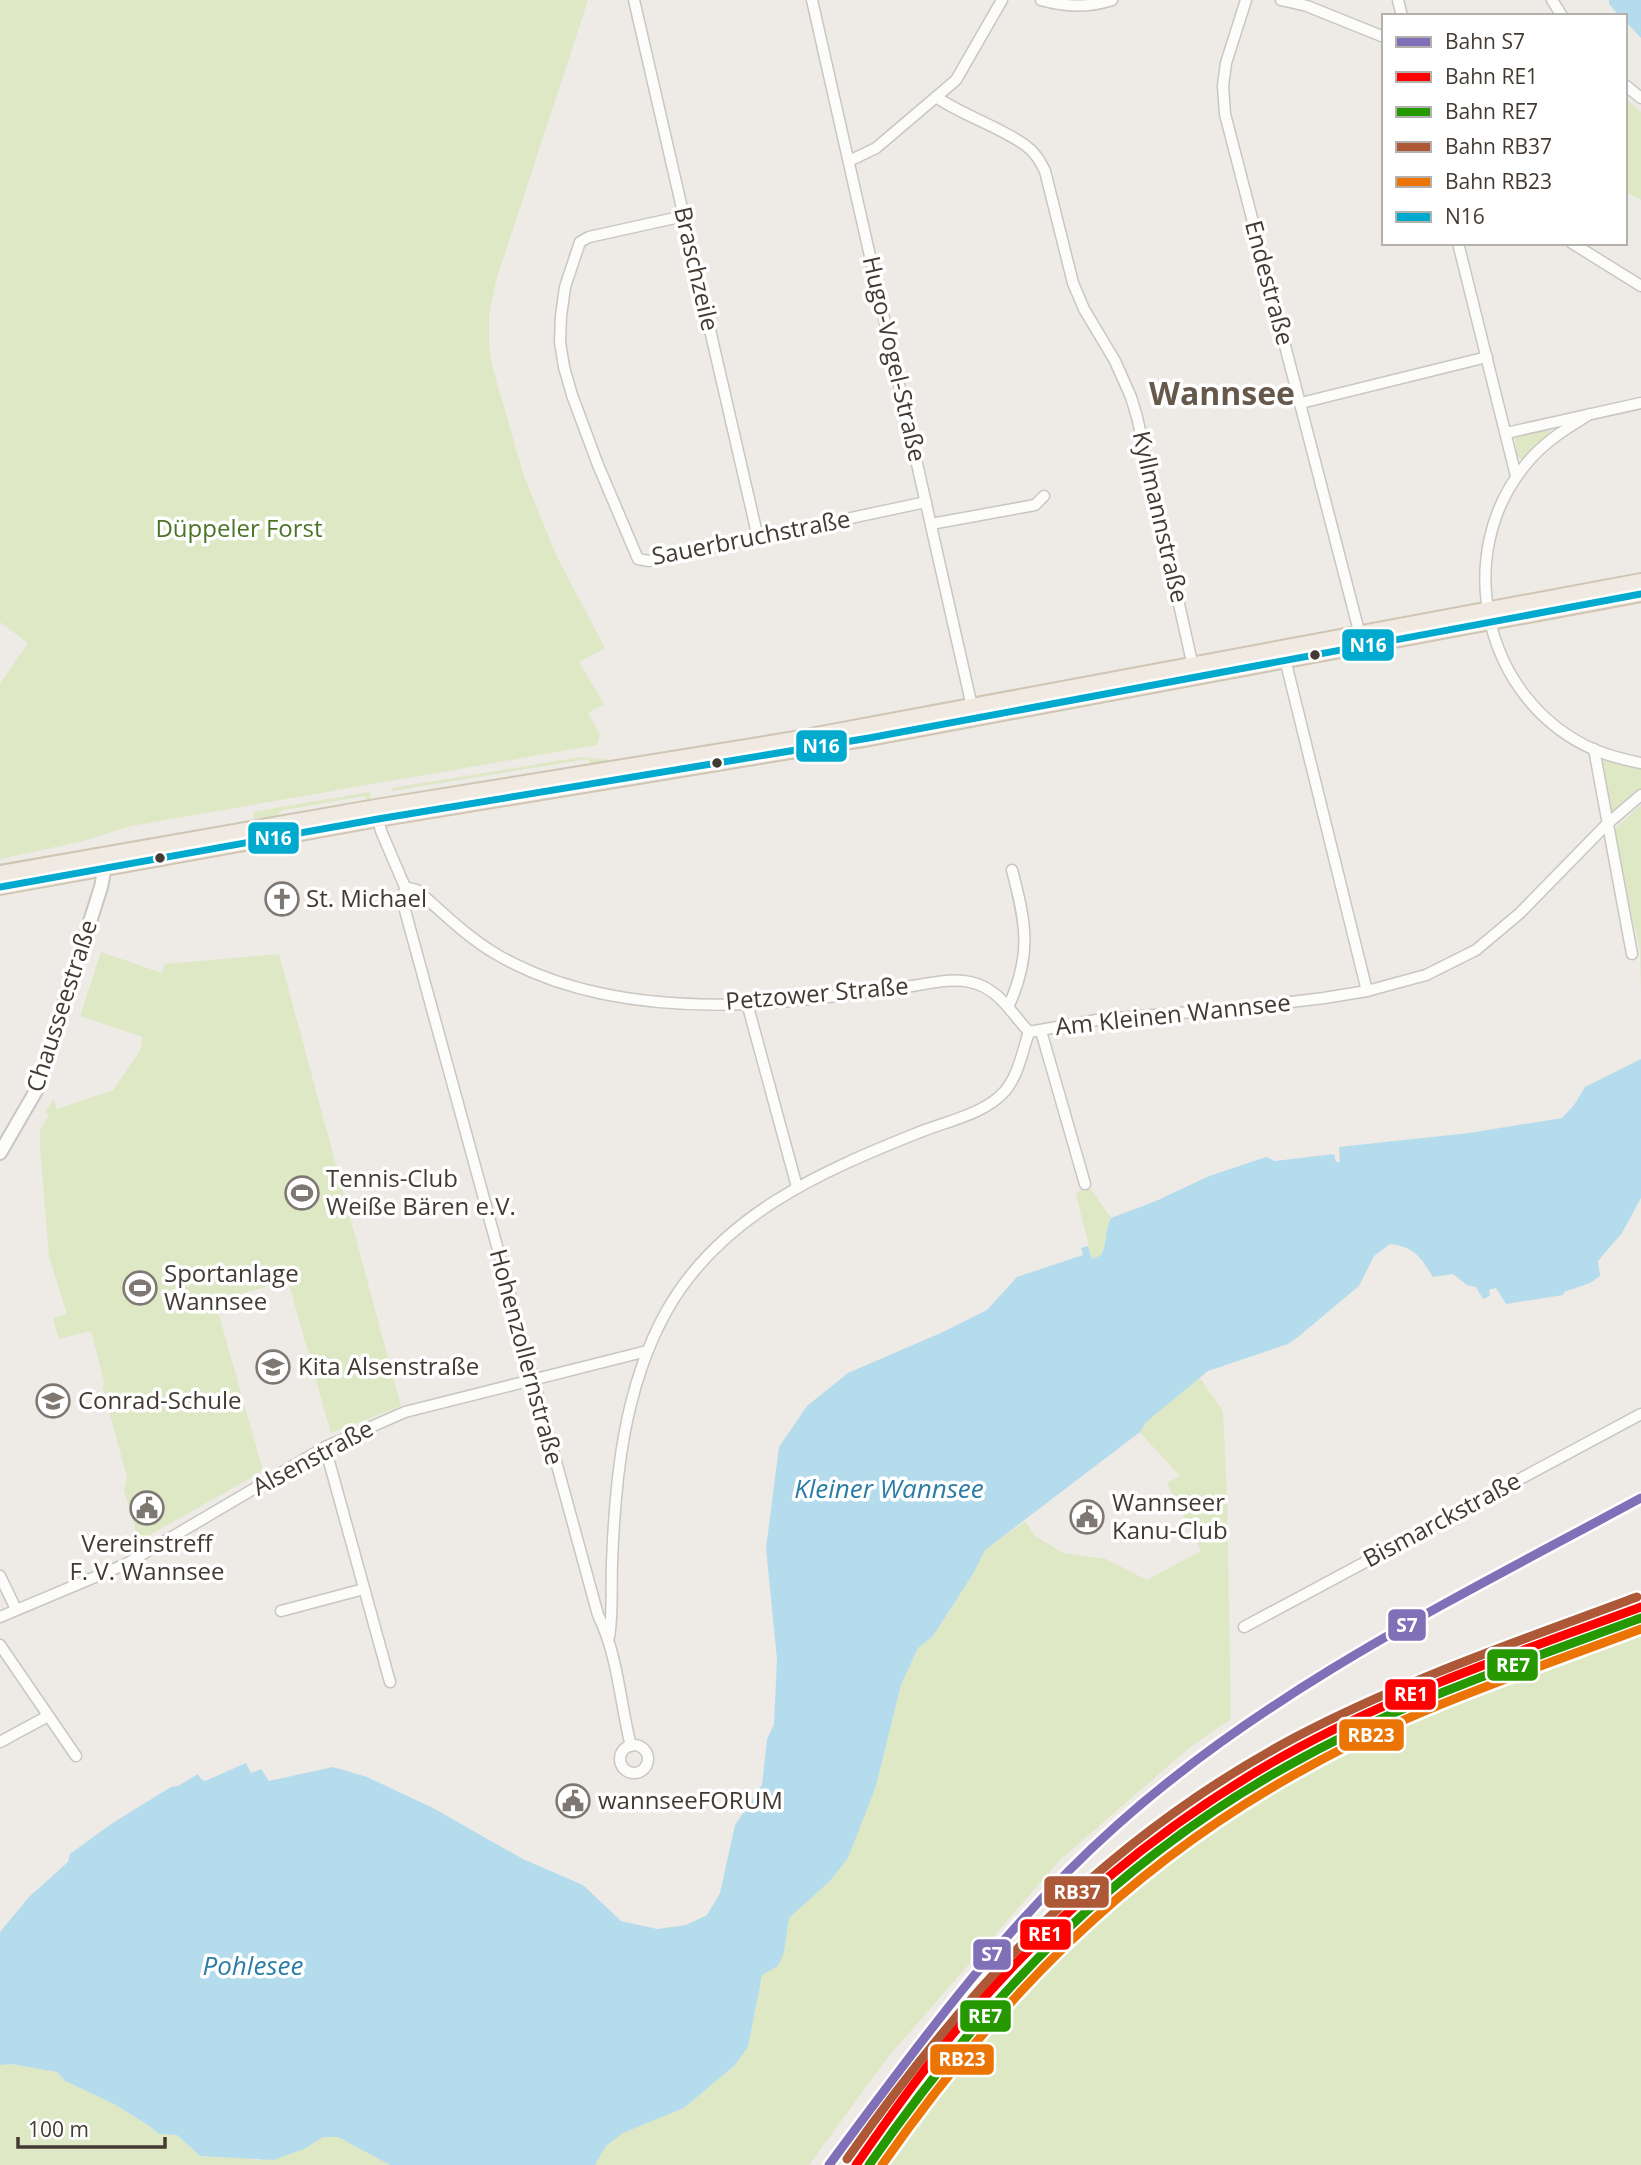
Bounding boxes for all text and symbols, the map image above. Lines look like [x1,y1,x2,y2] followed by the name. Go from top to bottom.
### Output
[1382,14,1627,245] legend
[1445,27,1525,55] text: Bahn S7
[1445,62,1538,90] text: Bahn RE1
[1445,97,1538,125] text: Bahn RE7
[1445,132,1552,160] text: Bahn RB37
[1445,167,1552,195] text: Bahn RB23
[1445,202,1485,230] text: N16
[667,203,728,334] street label: Braschzeile
[1238,217,1303,349] street label: Endestraße
[856,253,935,465] street label: Hugo-Vogel-Straße
[1149,371,1295,414] district label: Wannsee
[1126,428,1197,606] street label: Kyllmannstraße
[649,501,853,572] street label: Sauerbruchstraße
[155,511,323,544] park label: Düppeler Forst
[1341,628,1395,662] line badge: N16
[1349,632,1387,658] text: N16
[1308,648,1322,662] unlabelled marker
[795,729,848,763] line badge: N16
[802,733,840,759] text: N16
[710,756,724,770] unlabelled marker
[247,821,300,855] line badge: N16
[254,825,292,851] text: N16
[153,851,167,865] unlabelled marker
[263,880,301,918] church icon: St. Michael
[306,881,427,914] place label: St. Michael
[17,915,104,1096] street label: Chausseestraße
[724,968,910,1017] street label: Petzower Straße
[1054,985,1292,1042] street label: Am Kleinen Wannsee
[326,1161,516,1222] place label: Tennis-Club Weiße Bären e.V.
[283,1174,321,1212] sports icon: Tennis-Club Weiße Bären e.V.
[483,1245,572,1468] street label: Hohenzollernstraße
[164,1256,299,1317] place label: Sportanlage Wannsee
[121,1269,159,1307] sports icon: Sportanlage Wannsee
[254,1348,292,1386] school or university icon: Kita Alsenstraße
[298,1349,479,1382] place label: Kita Alsenstraße
[34,1382,72,1420] school or university icon: Conrad-Schule
[78,1383,241,1416] place label: Conrad-Schule
[246,1411,379,1502] street label: Alsenstraße
[1357,1463,1526,1574] street label: Bismarckstraße
[794,1470,984,1506] water label: Kleiner Wannsee
[1112,1485,1228,1546] place label: Wannseer Kanu-Club
[128,1489,166,1527] public building icon: Vereinstreff F. V. Wannsee
[1068,1498,1106,1536] public building icon: Wannseer Kanu-Club
[69,1526,225,1587] place label: Vereinstreff F. V. Wannsee
[1387,1608,1427,1642] line badge: S7
[1396,1612,1418,1638] text: S7
[1486,1648,1539,1682] line badge: RE7
[1496,1652,1530,1678] text: RE7
[1384,1678,1437,1711] line badge: RE1
[1394,1681,1428,1707] text: RE1
[1338,1718,1405,1752] line badge: RB23
[1347,1722,1395,1748] text: RB23
[554,1782,592,1820] public building icon: wannseeFORUM
[598,1783,783,1816] place label: wannseeFORUM
[1043,1875,1110,1909] line badge: RB37
[1053,1879,1101,1905] text: RB37
[1019,1918,1072,1951] line badge: RE1
[1028,1921,1062,1947] text: RE1
[972,1938,1012,1971] line badge: S7
[981,1941,1003,1967] text: S7
[203,1947,304,1983] water label: Pohlesee
[959,1999,1012,2033] line badge: RE7
[968,2003,1002,2029] text: RE7
[929,2043,995,2076] line badge: RB23
[938,2046,986,2072] text: RB23
[18,2106,164,2150] scale bar
[28,2115,89,2143] text: 100 m

